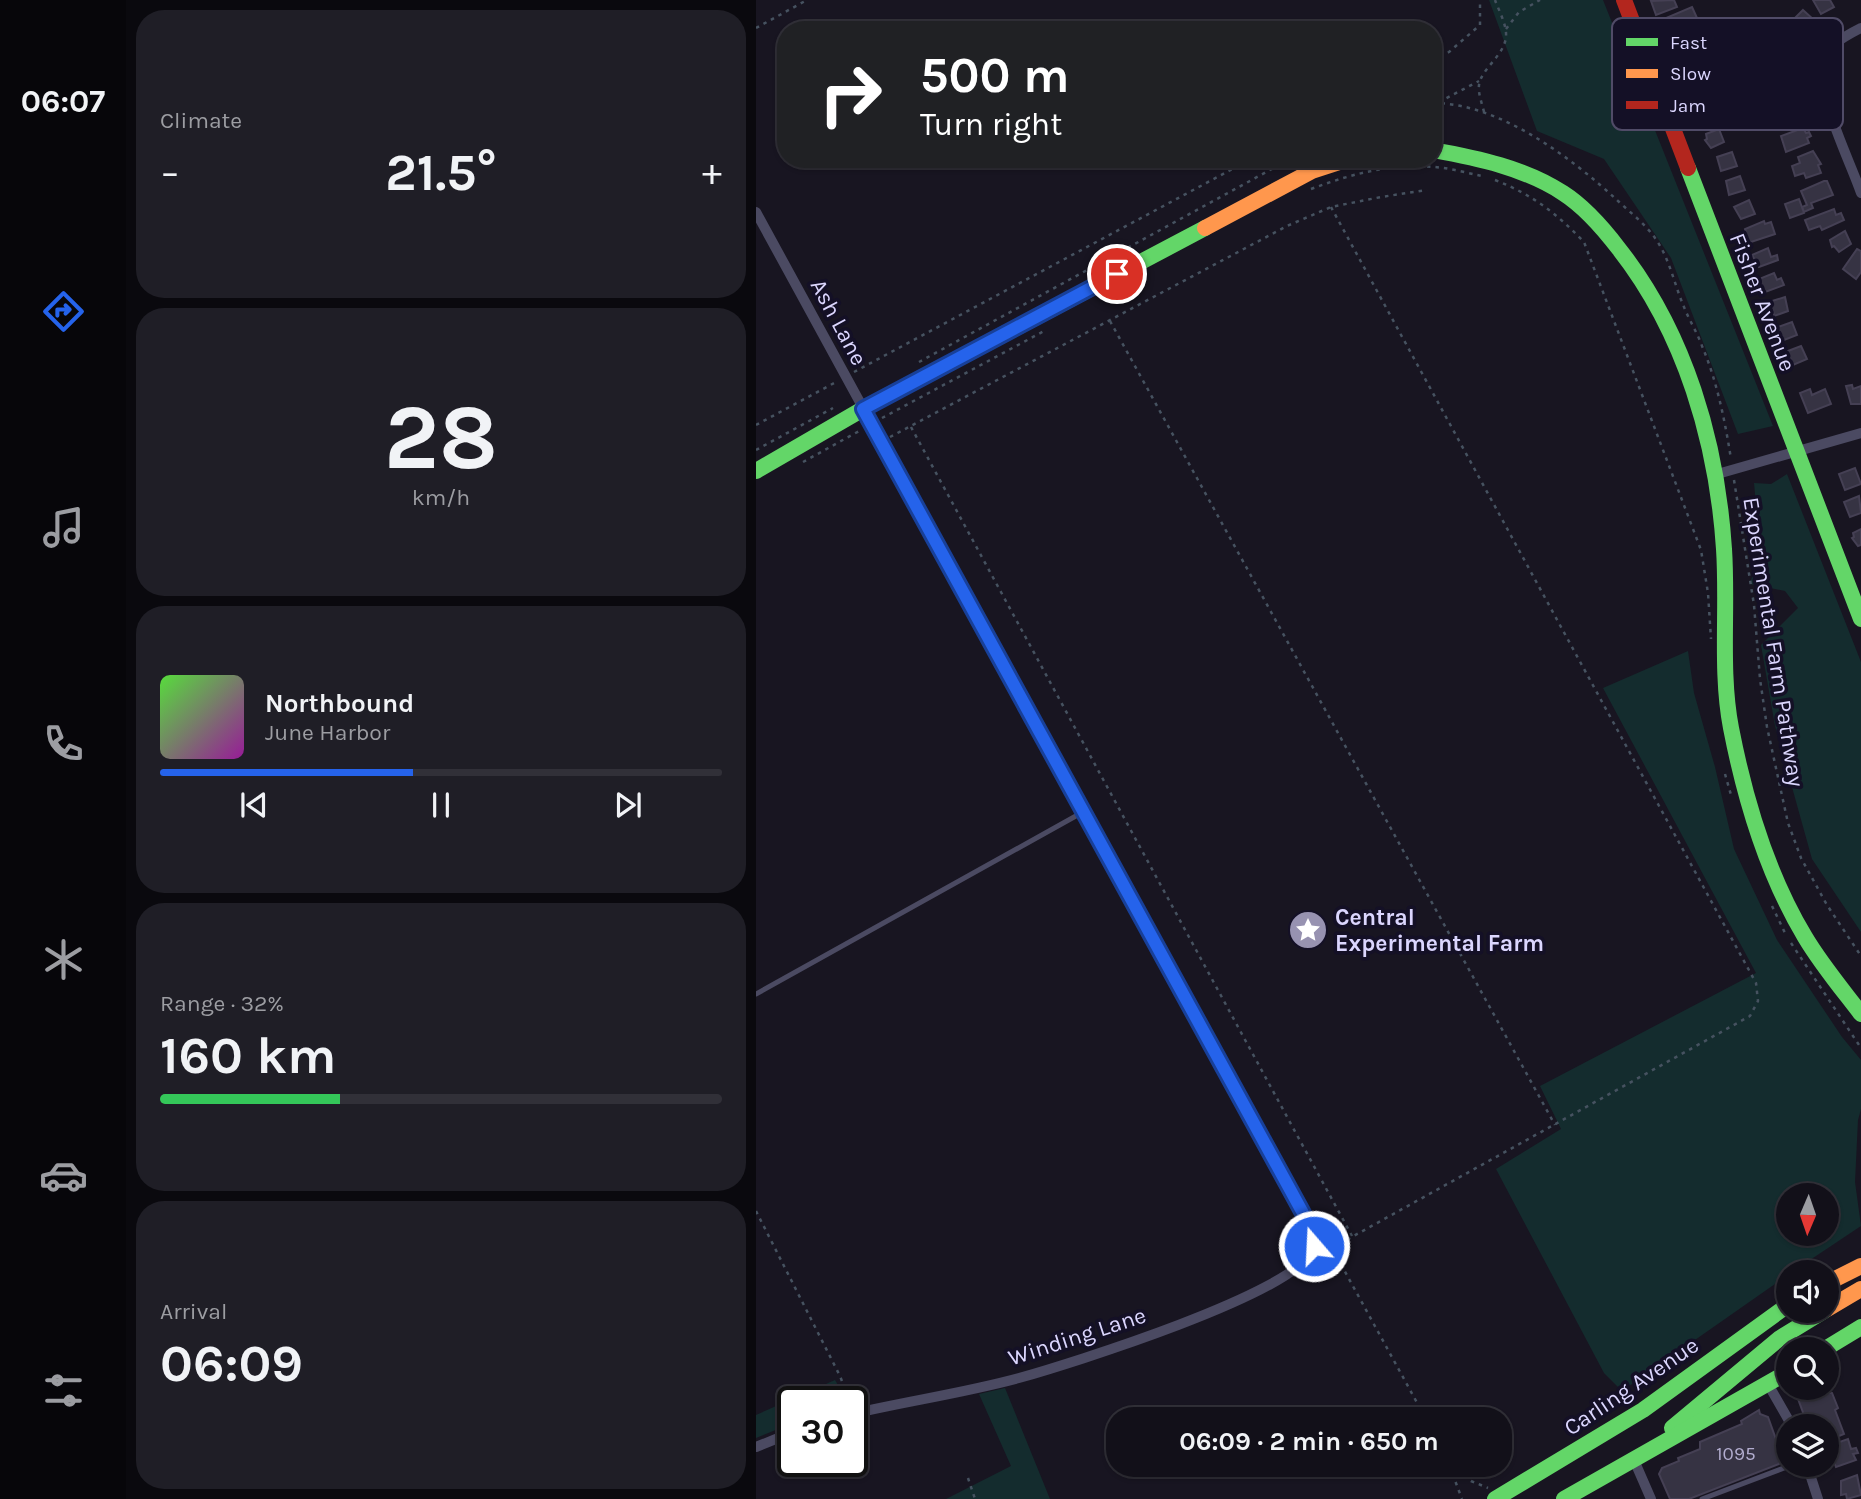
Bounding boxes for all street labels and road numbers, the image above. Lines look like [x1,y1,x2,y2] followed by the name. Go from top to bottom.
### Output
[1724,229,1801,375] street label: Fisher Avenue
[805,275,872,370] street label: Ash Lane
[1737,495,1810,789] street label: Experimental Farm Pathway
[1005,1302,1149,1371] street label: Winding Lane
[1559,1331,1704,1441] street label: Carling Avenue

